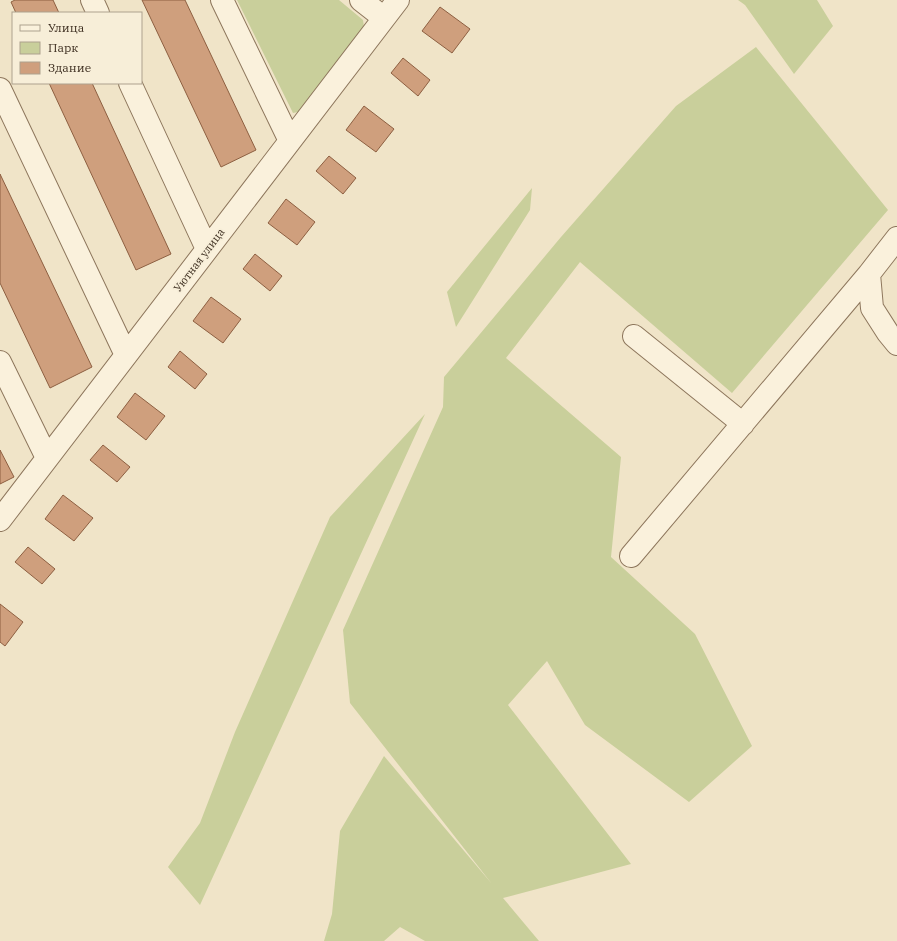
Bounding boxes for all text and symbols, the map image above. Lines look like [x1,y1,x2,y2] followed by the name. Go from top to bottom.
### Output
[12,12,142,84] legend
[48,20,85,35] text: Улица
[48,40,78,55] text: Парк
[48,60,91,75] text: Здание
[171,225,227,295] street label: Уютная улица

